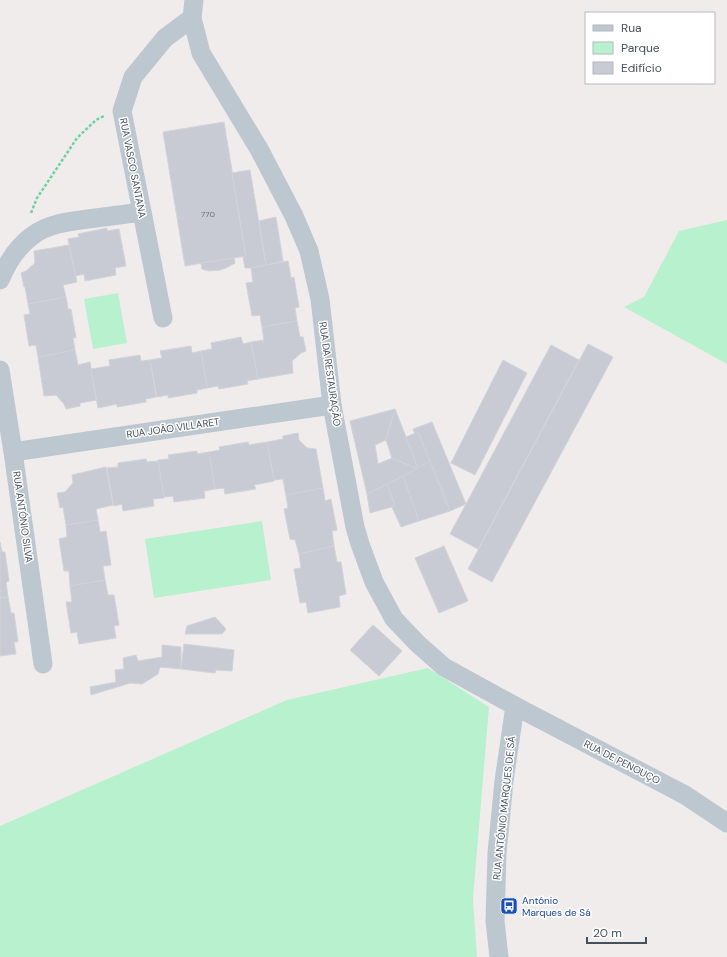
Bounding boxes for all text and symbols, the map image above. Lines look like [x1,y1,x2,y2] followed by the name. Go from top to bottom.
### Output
[585,12,715,84] legend
[621,20,642,36] text: Rua
[621,40,660,56] text: Parque
[621,60,662,76] text: Edifício
[117,117,149,219] street label: RUA VASCO SANTANA
[201,209,215,219] house number: 770
[316,321,344,427] street label: RUA DA RESTAURAÇÃO
[126,415,221,441] street label: RUA JOÃO VILLARET
[10,470,36,564] street label: RUA ANTÓNIO SILVA
[490,735,518,881] street label: RUA ANTÓNIO MARQUES DE SÁ
[582,737,663,787] street label: RUA DE PENOUÇO
[522,894,591,919] place label: António Marques de Sá
[499,896,519,916] bus stop icon: António Marques de Sá
[587,919,646,945] scale bar
[593,925,622,941] text: 20 m

